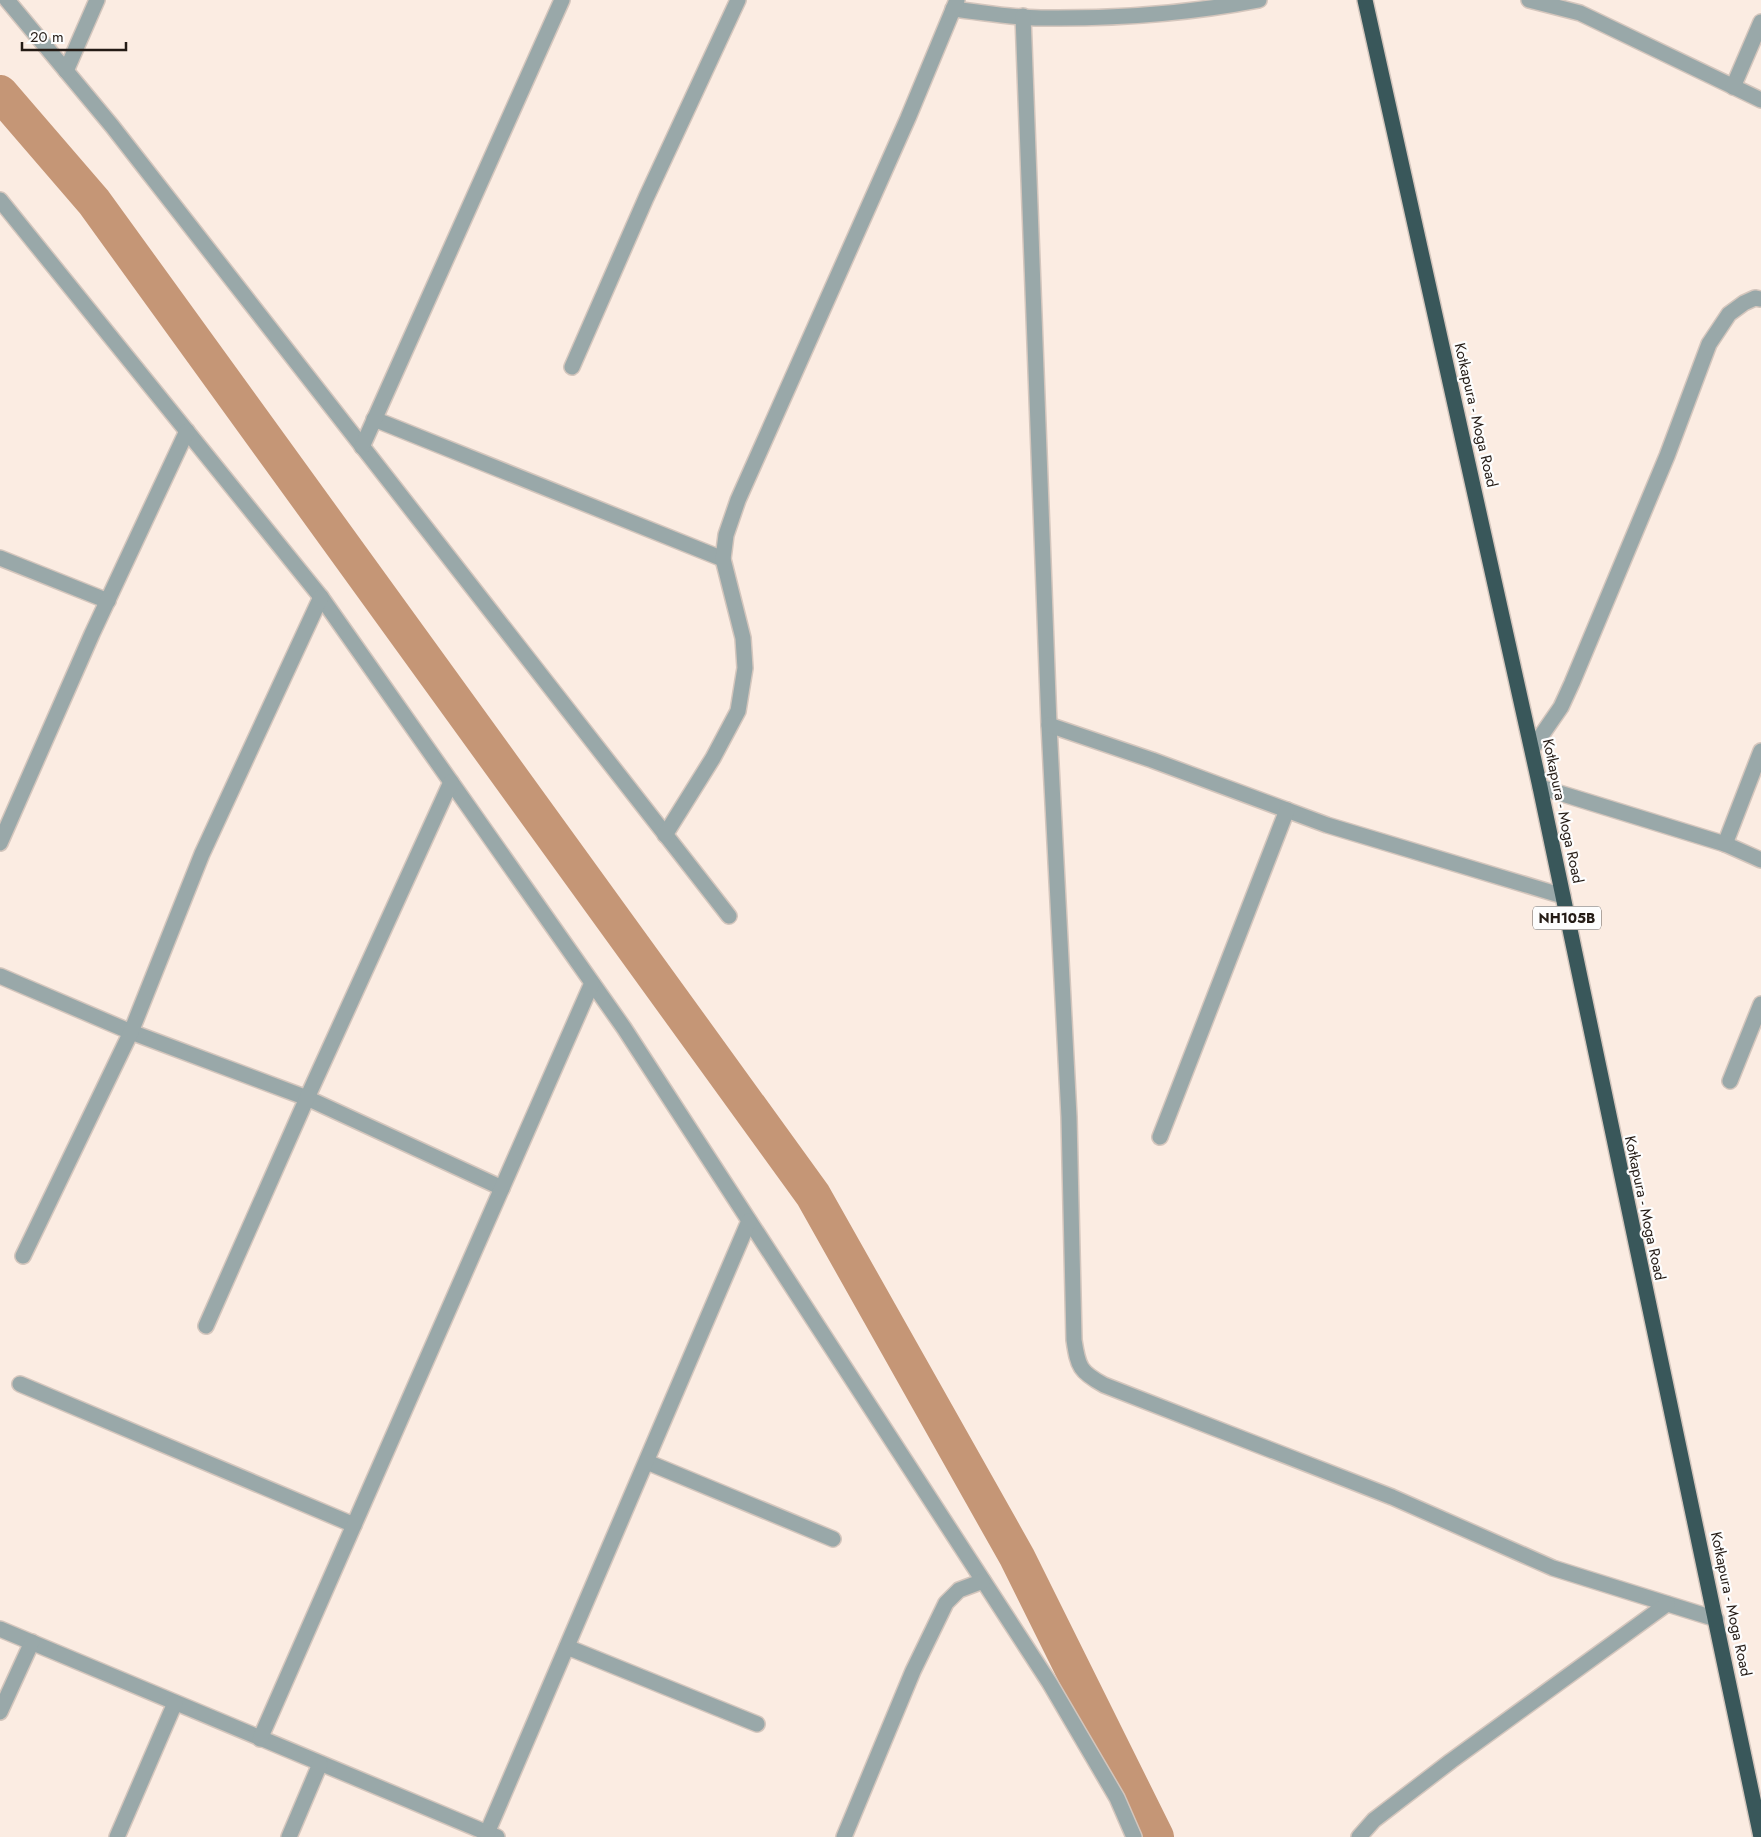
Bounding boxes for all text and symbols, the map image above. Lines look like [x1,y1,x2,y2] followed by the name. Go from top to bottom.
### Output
[22,20,126,52] scale bar
[30,26,64,48] text: 20 m
[1449,341,1503,489] street label: Kotkapura - Moga Road
[1537,737,1589,885] street label: Kotkapura - Moga Road
[1533,906,1601,930] road number: NH105B
[1619,1134,1671,1282] street label: Kotkapura - Moga Road
[1705,1530,1757,1678] street label: Kotkapura - Moga Road

